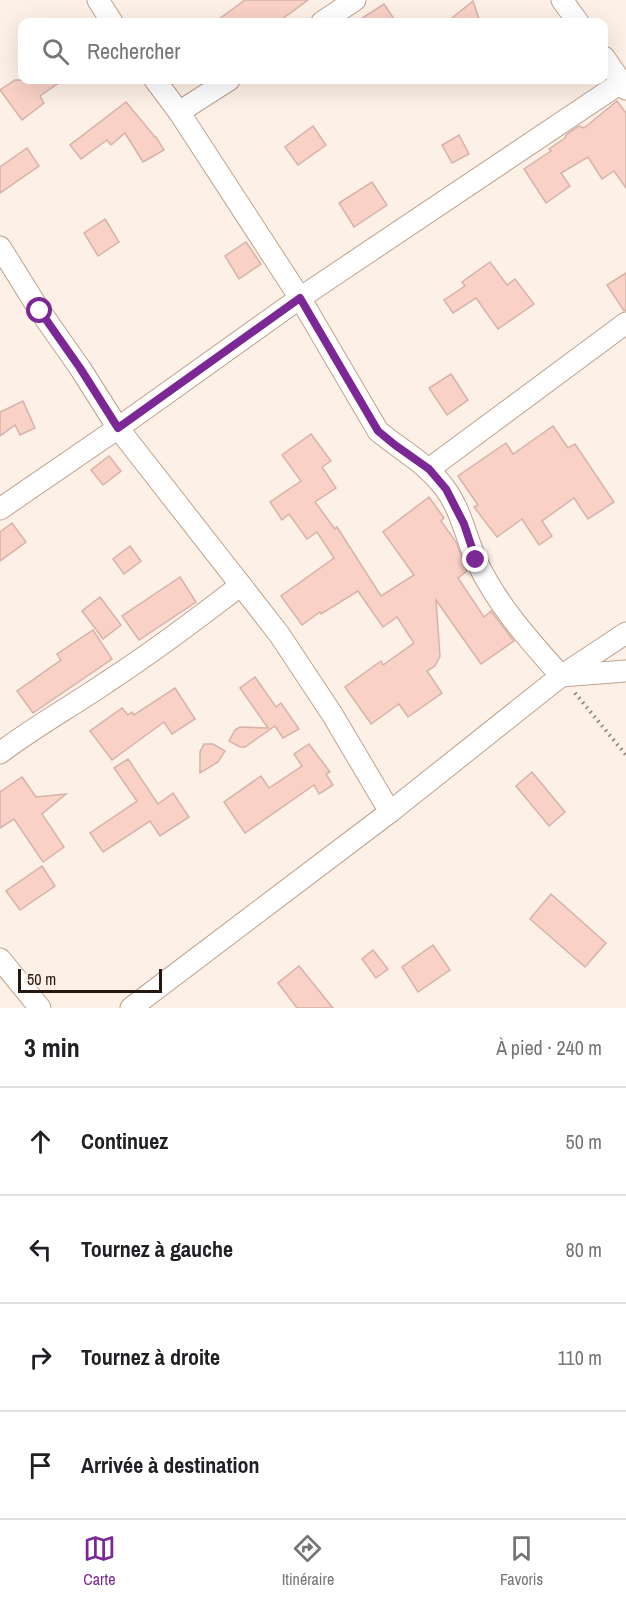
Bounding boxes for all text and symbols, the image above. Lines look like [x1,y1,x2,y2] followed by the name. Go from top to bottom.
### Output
[18,18,608,84] search box
[39,35,72,68] icon: search
[87,36,180,66] text: Rechercher
[26,297,52,323] route start
[462,546,488,572] route end
[18,966,162,994] scale bar
[27,968,56,990] text: 50 m
[24,1030,80,1065] text: 3 min
[496,1034,602,1061] text: À pied · 240 m
[24,1125,57,1158] icon: ahead
[81,1126,168,1156] text: Continuez
[566,1128,602,1155] text: 50 m
[24,1233,57,1266] icon: left
[81,1234,233,1264] text: Tournez à gauche
[566,1236,602,1263] text: 80 m
[24,1341,57,1374] icon: right
[81,1342,220,1372] text: Tournez à droite
[558,1344,602,1371] text: 110 m
[24,1449,57,1482] icon: arrive
[81,1450,259,1480] text: Arrivée à destination
[83,1532,116,1590] tab: Carte
[282,1532,334,1590] tab: Itinéraire
[500,1532,543,1590] tab: Favoris

